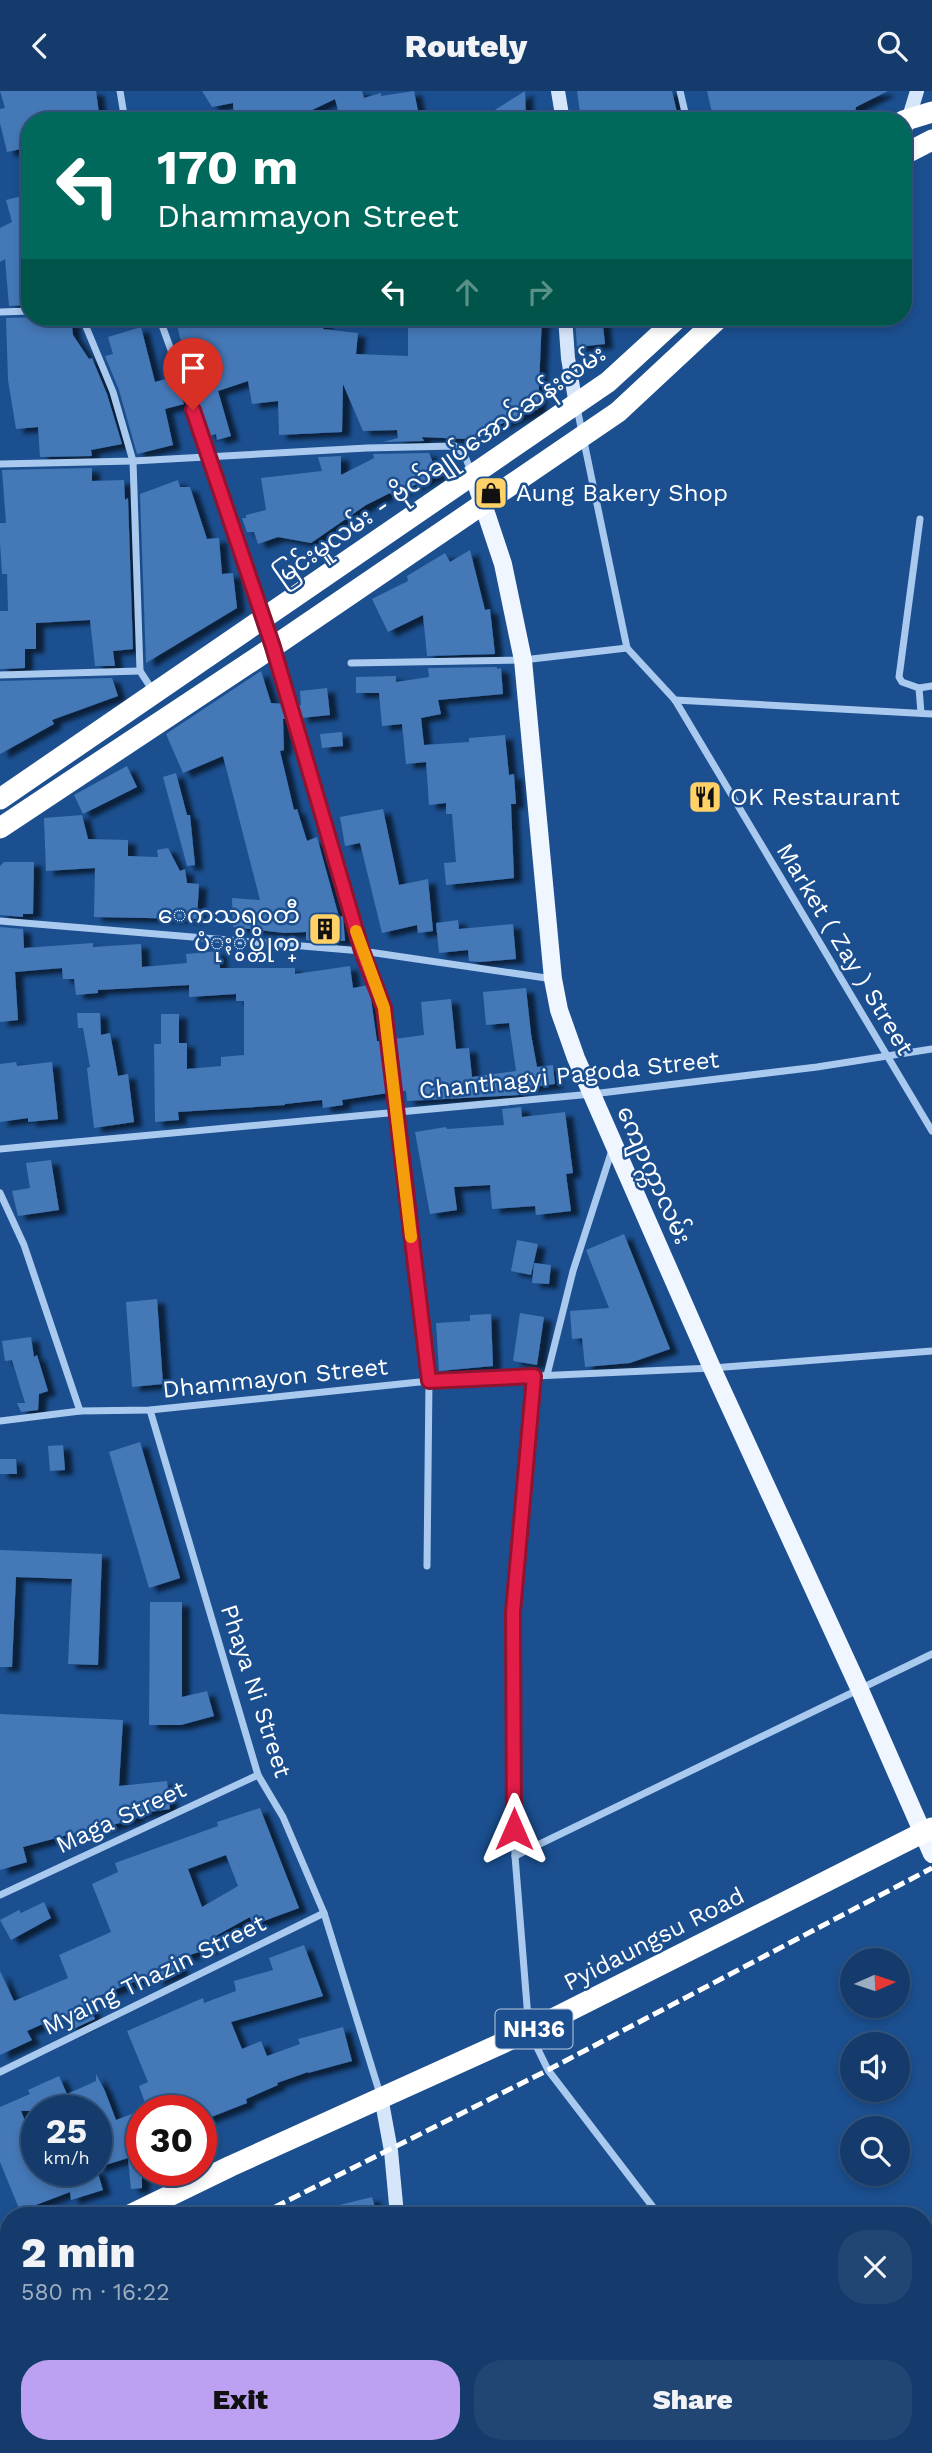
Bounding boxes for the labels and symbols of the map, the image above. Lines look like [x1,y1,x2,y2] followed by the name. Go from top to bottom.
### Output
[163,338,223,410] pin
[268,338,614,595] street label: မြင်းမူလမ်း - ဗိုလ်ချုပ်အောင်ဆန်းလမ်း
[472,474,510,512] shop icon: Aung Bakery Shop
[516,479,728,507] place label: Aung Bakery Shop
[686,778,724,816] restaurant icon: OK Restaurant
[730,783,900,811] place label: OK Restaurant
[771,838,919,1060] street label: Market ( Zay ) Street
[158,899,300,962] place label: ေကသရ၀တီ ပံုႏွိပ္တိုက္
[306,910,344,948] building icon: ေကသရ၀တီ ပံုႏွိပ္တိုက္
[418,1045,720,1105] street label: Chanthagyi Pagoda Street
[606,1101,699,1250] street label: ကျောက္ကာလမ်း
[161,1352,389,1404] street label: Dhammayon Street
[215,1601,297,1781] street label: Phaya Ni Street
[52,1775,190,1859] street label: Maga Street
[477,1792,551,1866] position arrow
[559,1881,749,1997] street label: Pyidaungsu Road
[38,1909,270,2041] street label: Myaing Thazin Street
[840,1948,910,2018] north arrow
[496,2009,572,2048] road number: NH36
[126,2095,217,2186] speed limit sign: 30

